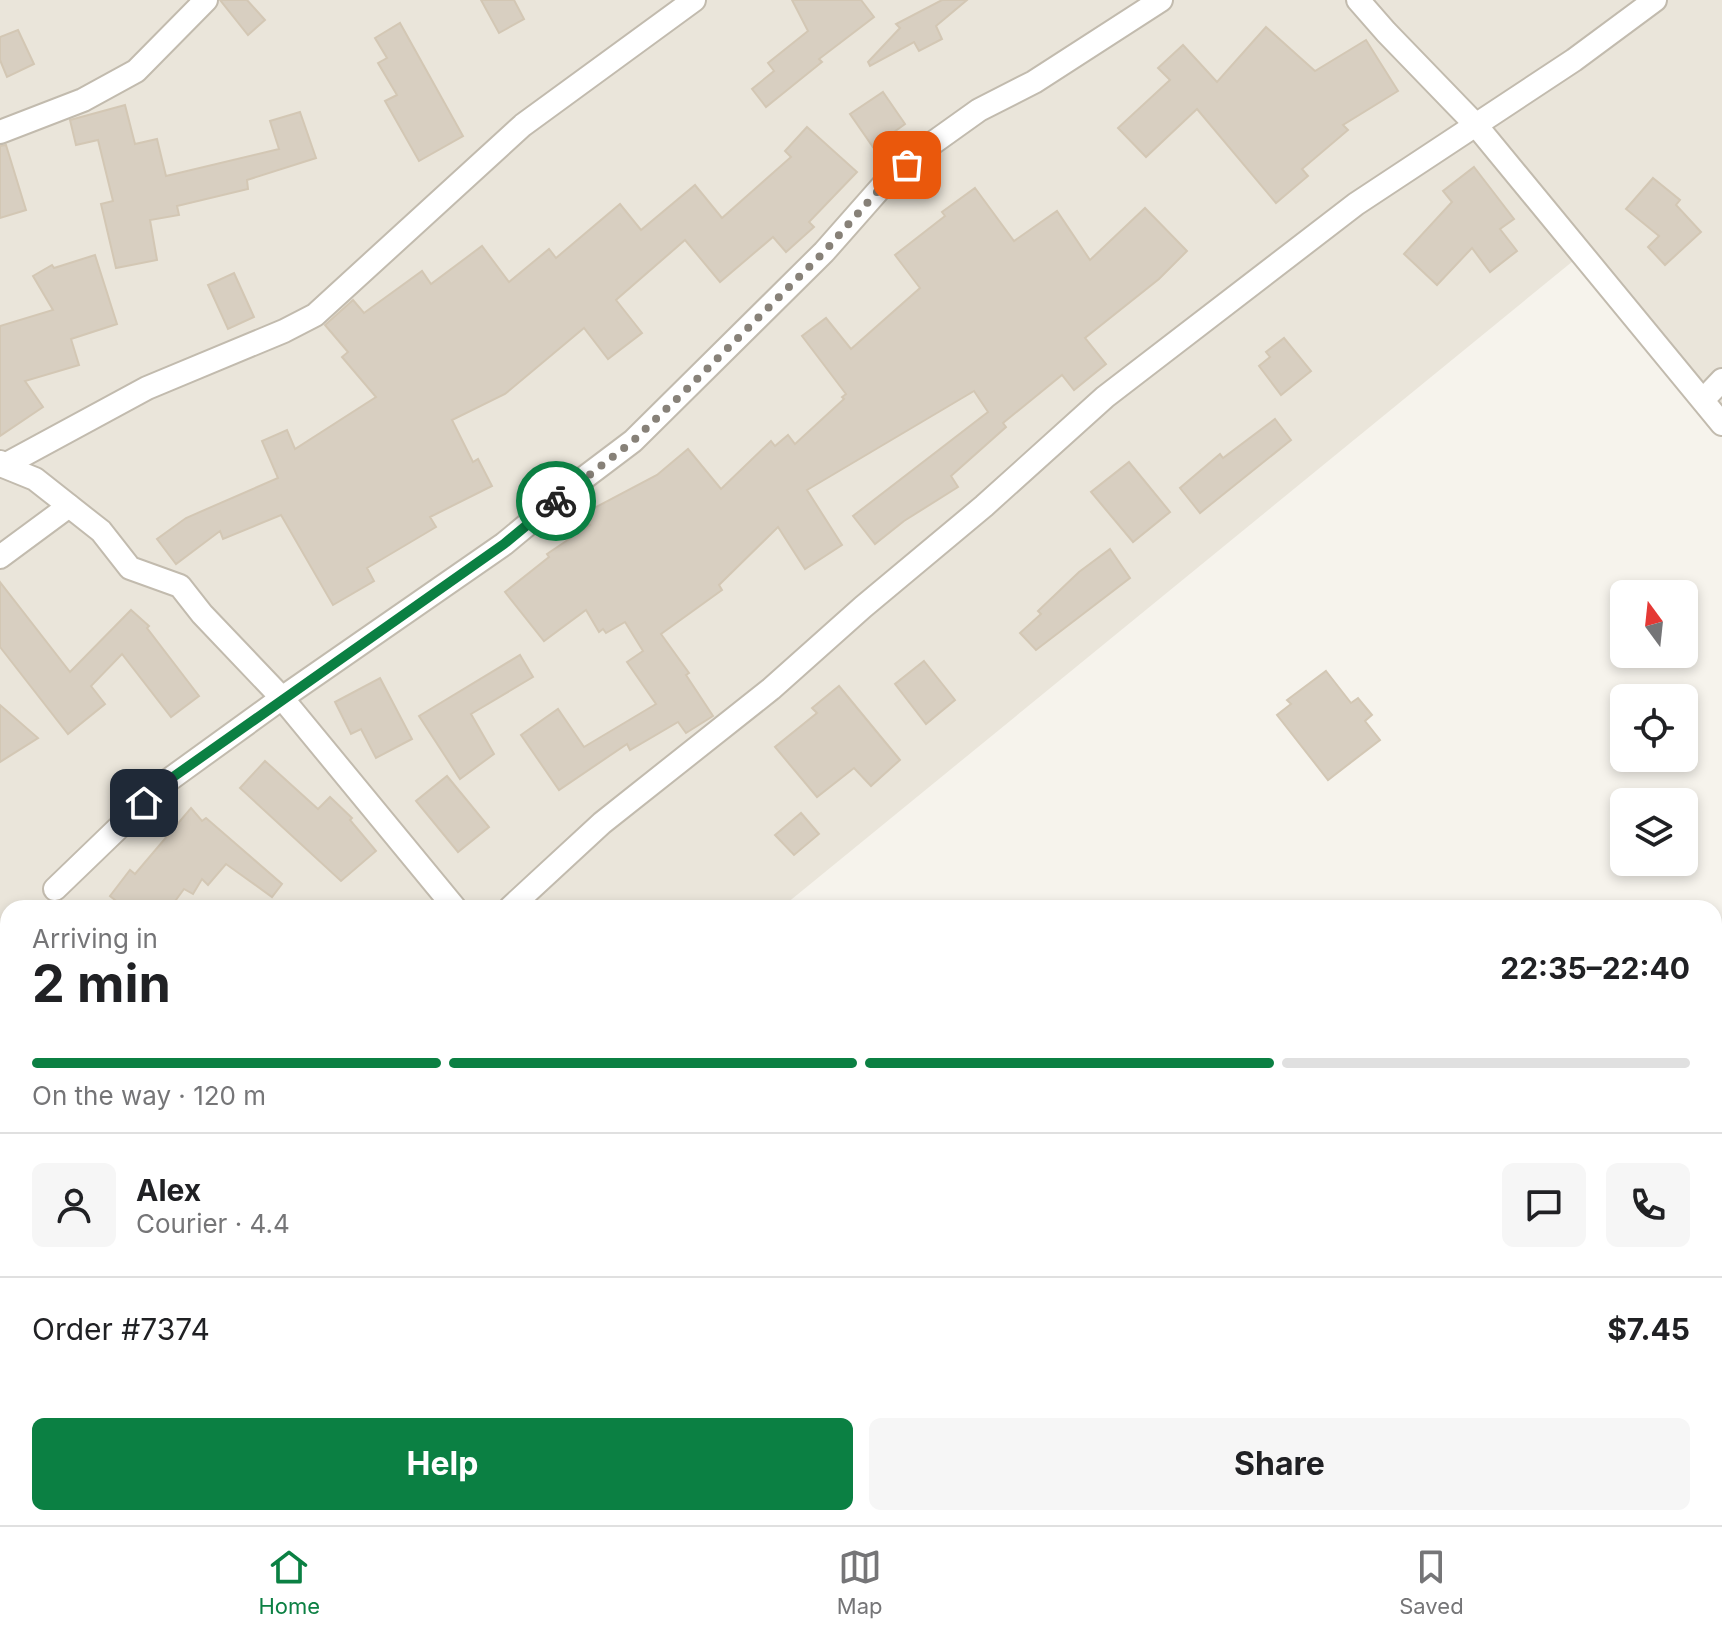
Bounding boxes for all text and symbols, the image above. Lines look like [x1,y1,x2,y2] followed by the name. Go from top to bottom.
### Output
[873,131,941,199] pin
[885,143,929,187] icon: bag
[516,461,596,541] courier
[534,479,578,523] icon: bike
[1610,580,1698,668] north arrow
[1610,580,1698,876] map controls
[1610,684,1698,772] button: locate
[110,769,178,837] pin
[122,781,166,825] icon: home
[1610,788,1698,876] button: layers
[32,923,158,954] text: Arriving in
[1500,950,1690,986] text: 22:35–22:40
[32,952,171,1015] text: 2 min
[32,1080,266,1111] text: On the way · 120 m
[32,1163,116,1247] button: person
[1502,1163,1586,1247] button: chat
[1606,1163,1690,1247] button: phone
[136,1172,201,1208] text: Alex
[136,1208,290,1239] text: Courier · 4.4
[32,1311,210,1347] text: Order #7374
[1607,1311,1690,1347] text: $7.45
[32,1418,853,1510] button: Help
[869,1418,1690,1510] button: Share
[258,1545,320,1619] tab: Home
[837,1545,882,1619] tab: Map
[1399,1545,1464,1619] tab: Saved

